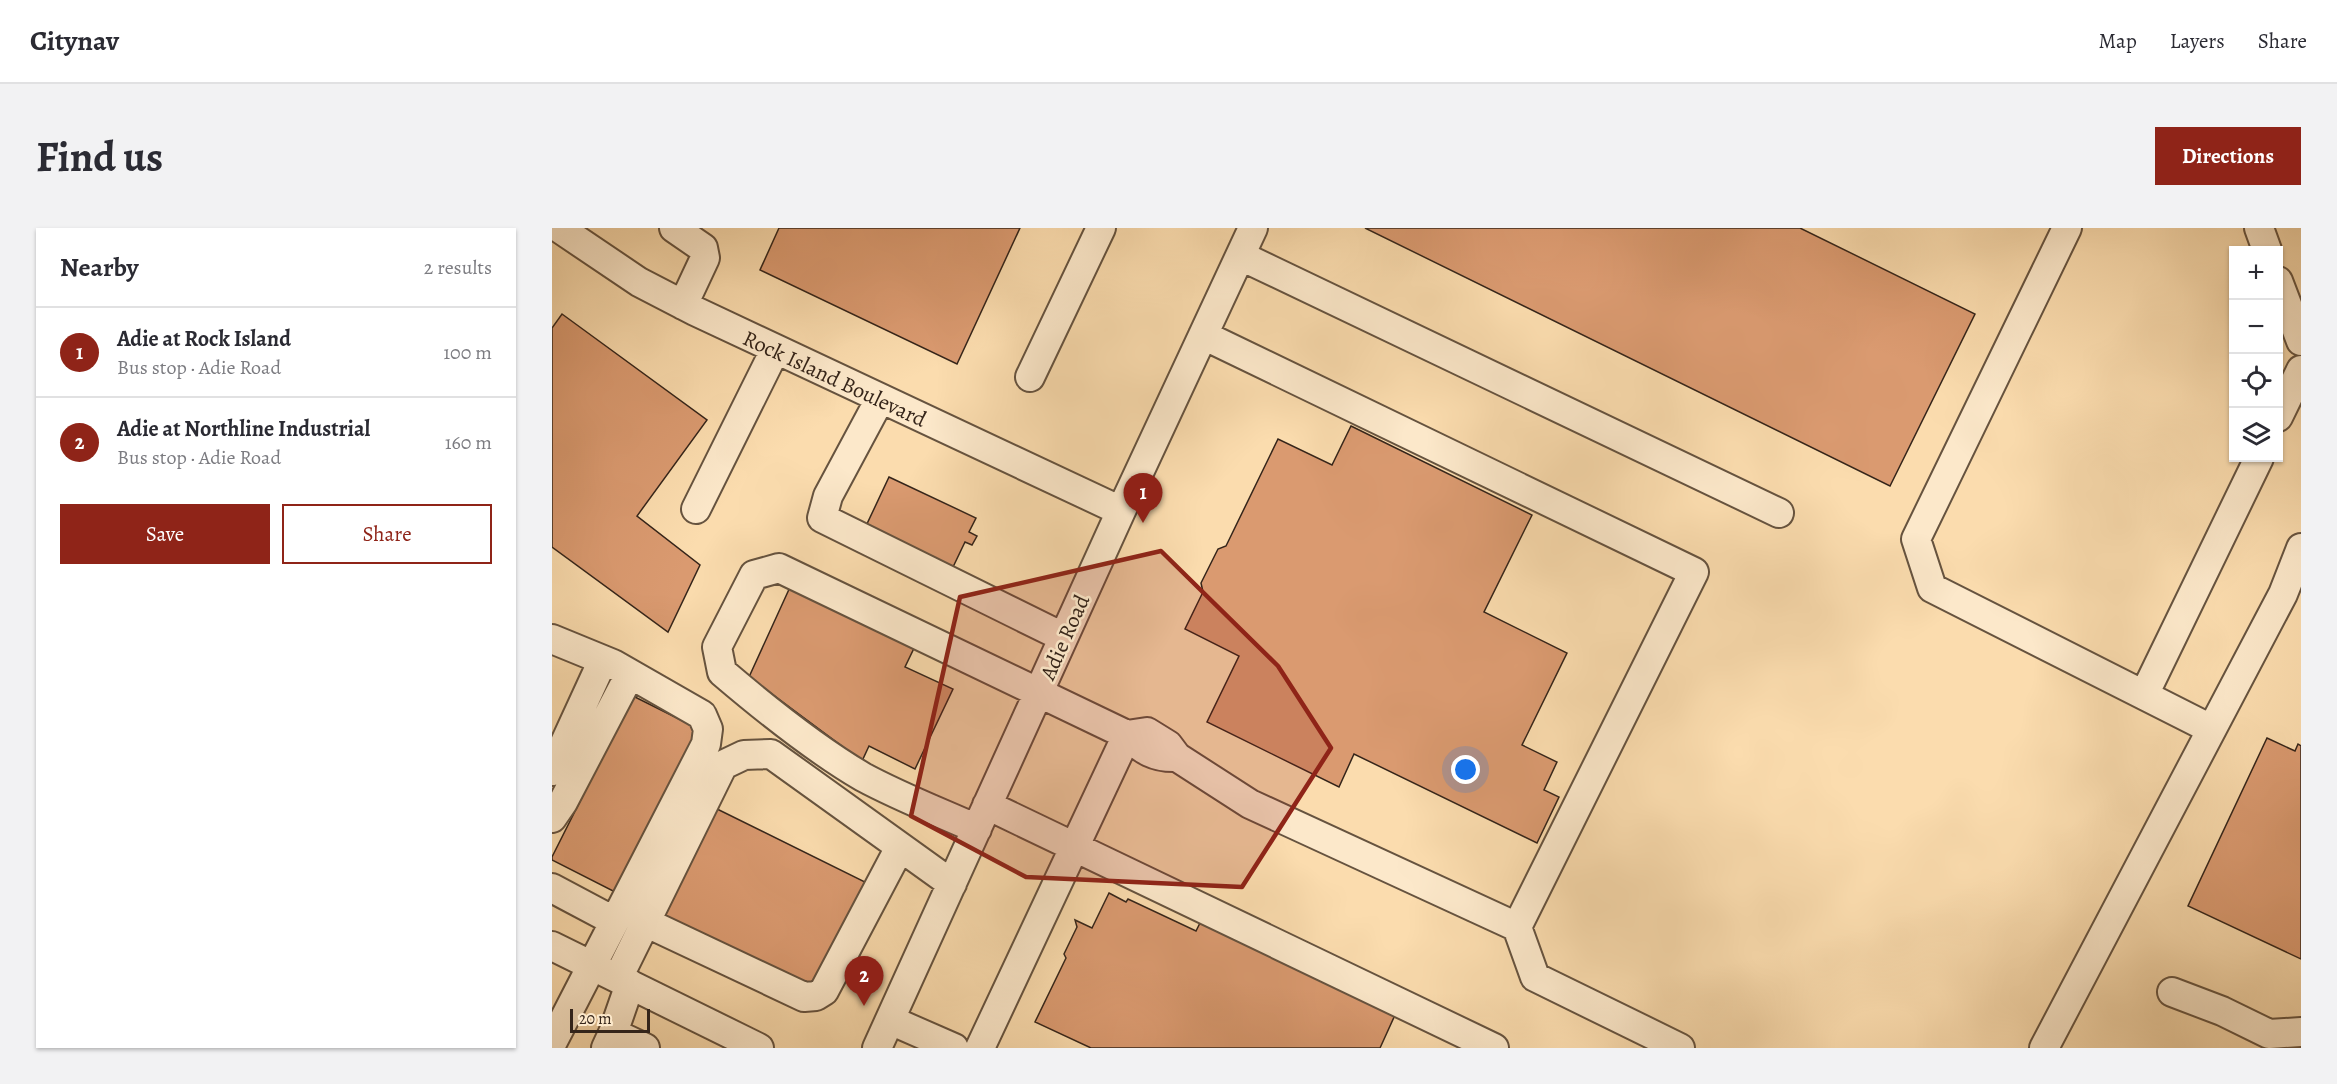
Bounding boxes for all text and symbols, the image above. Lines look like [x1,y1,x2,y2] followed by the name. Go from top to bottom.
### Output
[30,22,119,60] text: Citynav
[2098,27,2137,55] text: Map
[2170,27,2225,55] text: Layers
[2258,27,2307,55] text: Share
[2155,127,2301,185] button: Directions
[36,128,163,185] text: Find us
[2229,246,2283,462] map controls
[2229,246,2283,300] button: +
[60,250,139,285] text: Nearby
[424,254,492,281] text: 2 results
[2229,300,2283,354] button: −
[738,323,931,435] street label: Rock Island Boulevard
[117,324,291,354] text: Adie at Rock Island
[76,339,83,366] text: 1
[443,339,492,366] text: 100 m
[117,354,281,381] text: Bus stop · Adie Road
[2229,354,2283,408] button: locate
[2229,408,2283,462] button: layers
[117,414,370,444] text: Adie at Northline Industrial
[75,429,84,456] text: 2
[445,429,492,456] text: 160 m
[117,444,281,471] text: Bus stop · Adie Road
[1124,474,1162,523] pin: 1
[60,504,270,564] button: Save
[282,504,492,564] button: Share
[1032,590,1097,686] street label: Adie Road
[1451,755,1480,784] your location
[844,956,884,1006] pin: 2
[570,1006,650,1034] scale bar
[579,1008,612,1030] text: 20 m

